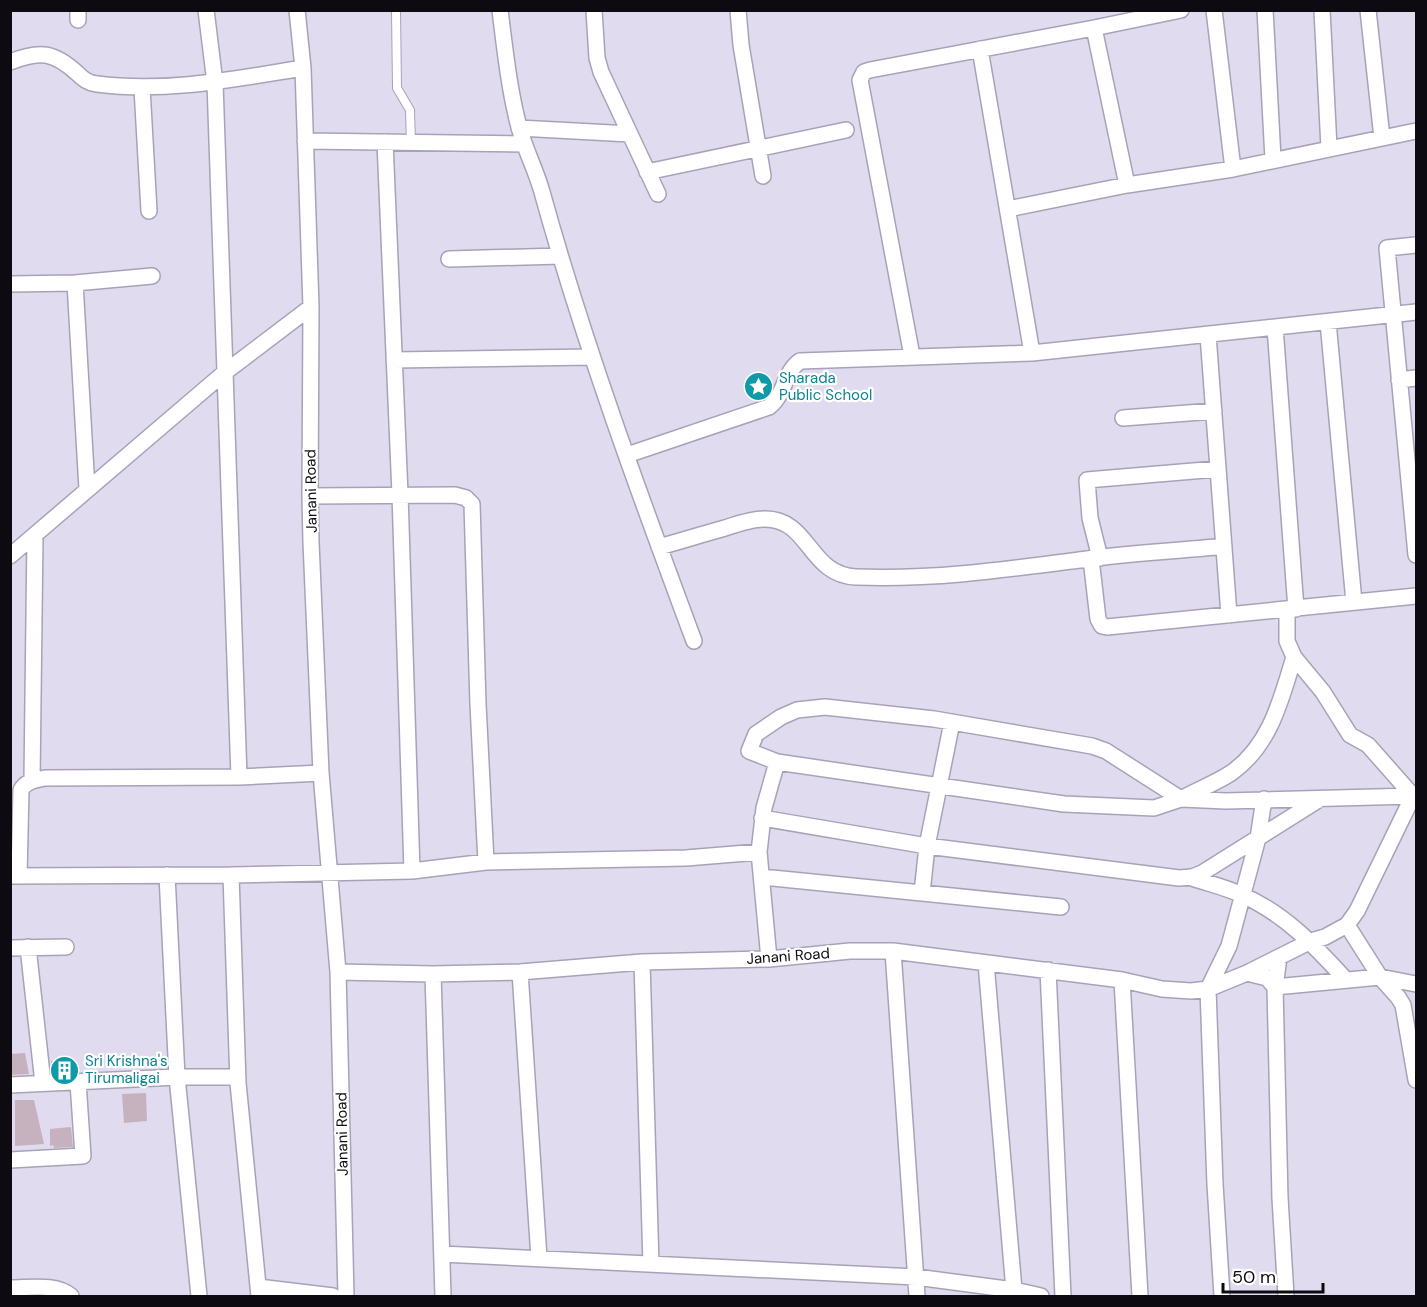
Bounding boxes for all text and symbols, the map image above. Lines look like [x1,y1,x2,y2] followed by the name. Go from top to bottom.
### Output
[779,368,872,405] place label: Sharada Public School
[742,371,774,403] place icon: Sharada Public School
[300,449,322,533] street label: Janani Road
[746,943,830,969] street label: Janani Road
[85,1051,168,1088] place label: Sri Krishna's Tirumaligai
[48,1054,80,1086] building icon: Sri Krishna's Tirumaligai
[331,1092,353,1176] street label: Janani Road
[1223,1256,1324,1294] scale bar
[1232,1265,1276,1289] text: 50 m

